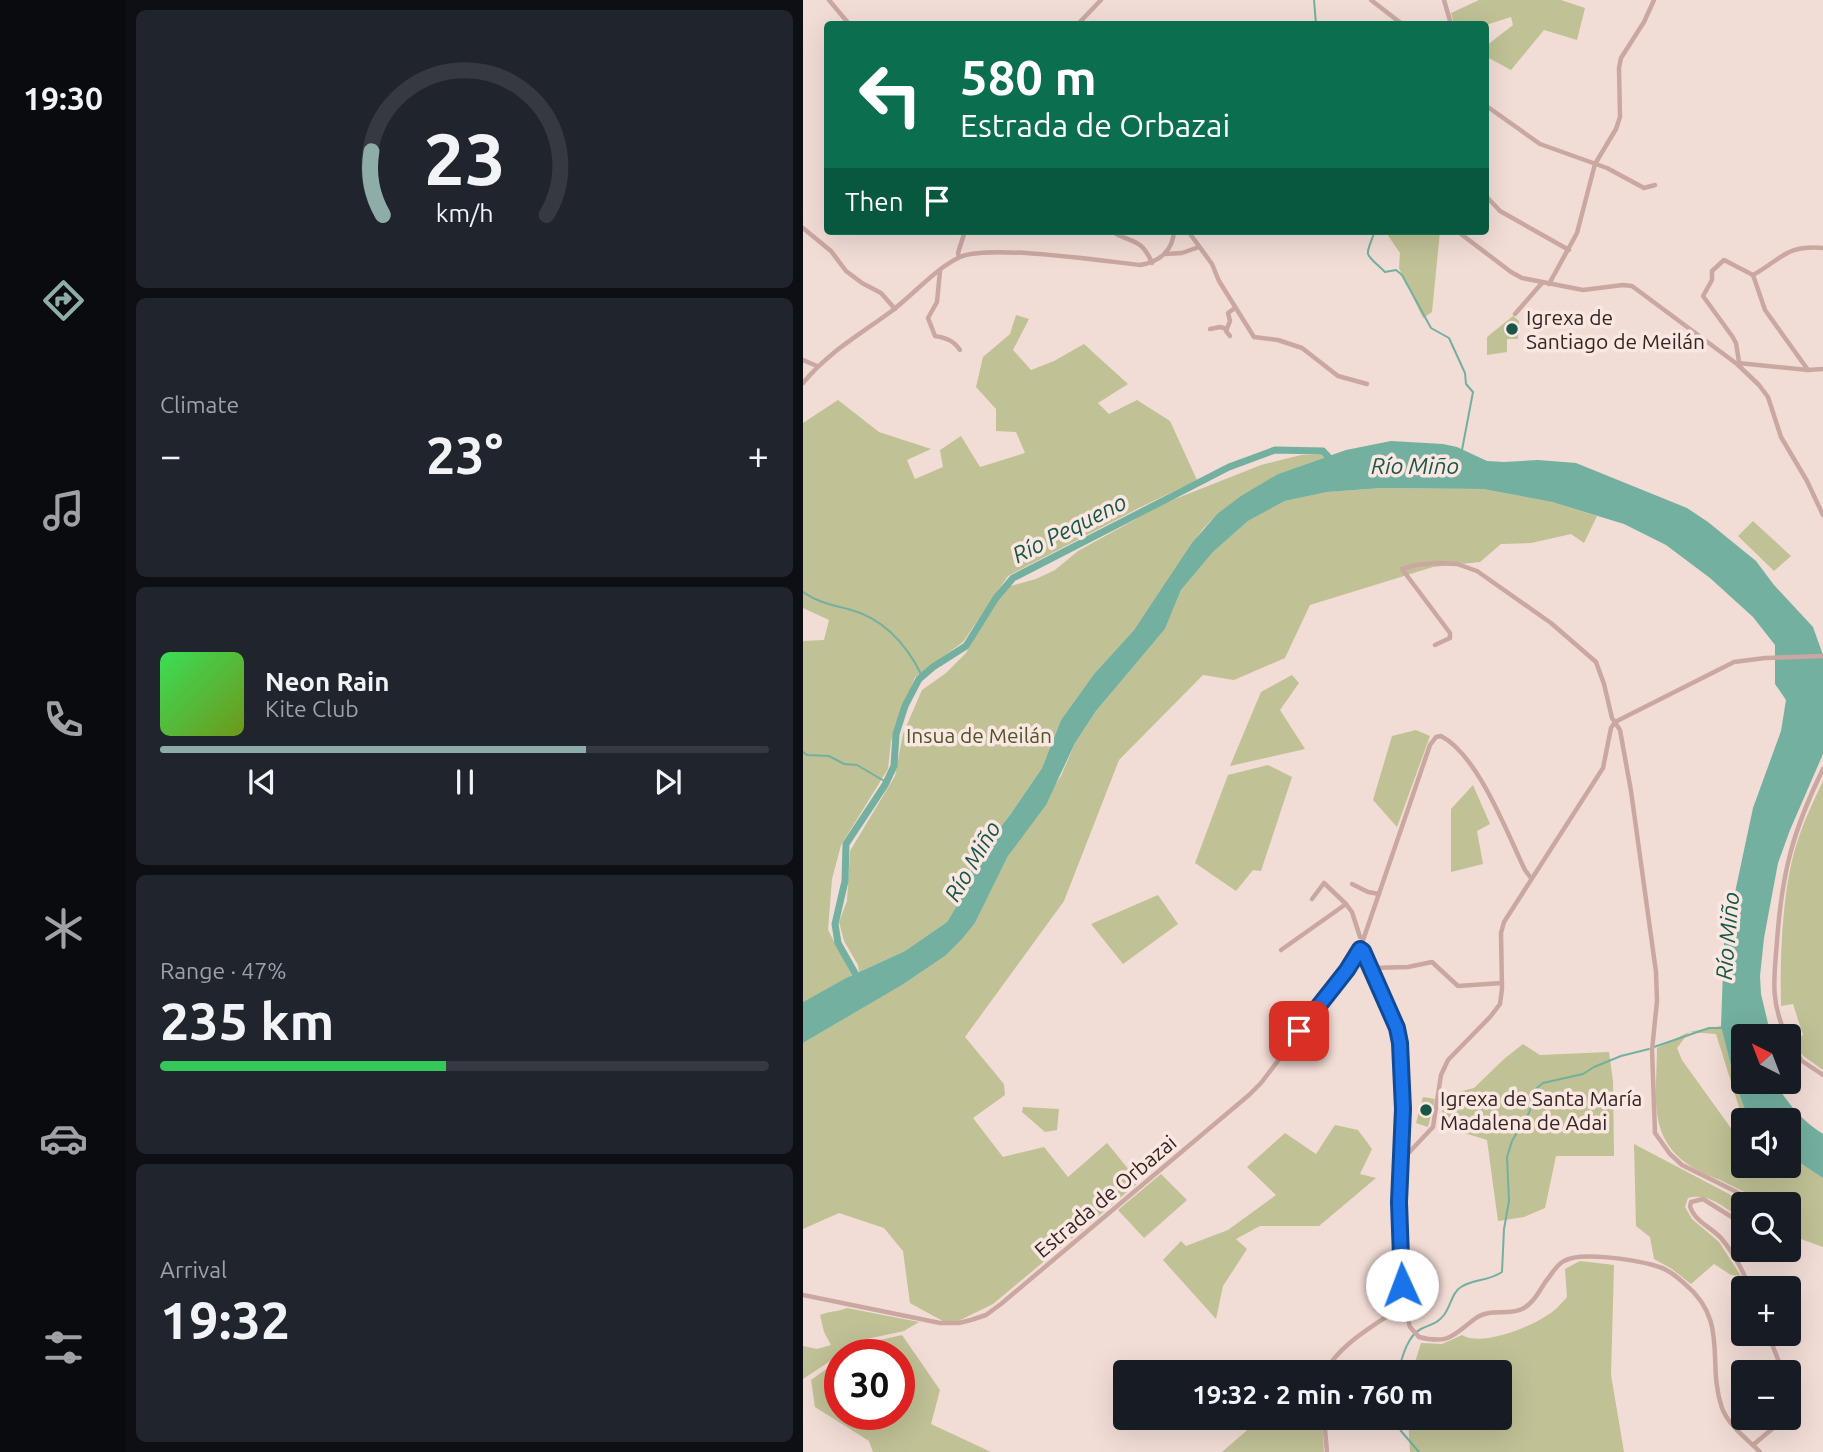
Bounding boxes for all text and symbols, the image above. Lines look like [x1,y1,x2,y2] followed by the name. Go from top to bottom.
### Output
[845,49,936,140] icon: left
[960,49,1097,104] text: 580 m
[23,80,103,116] text: 19:30
[960,107,1230,143] text: Estrada de Orbazai
[423,118,506,200] text: 23
[918,182,956,220] icon: arrive
[845,187,904,216] text: Then
[436,199,493,227] text: km/h
[39,276,88,325] icon: directions
[1526,305,1705,353] place label: Igrexa de Santiago de Meilán
[1504,321,1520,337] marker: Igrexa de Santiago de Meilán
[160,392,239,417] text: Climate
[426,426,503,484] text: 23°
[160,434,181,476] text: −
[748,434,769,476] text: +
[1371,453,1459,478] water label: Río Miño
[39,486,88,535] icon: music
[1008,489,1130,567] water label: Río Pequeno
[265,667,390,696] text: Neon Rain
[39,695,88,744] icon: phone
[265,696,359,721] text: Kite Club
[906,723,1052,747] park label: Insua de Meilán
[243,763,281,801] icon: previous
[446,763,484,801] icon: pause
[649,763,687,801] icon: next
[939,817,1005,905] water label: Río Miño
[1711,891,1743,981] water label: Río Miño
[39,904,88,953] icon: climate
[160,958,287,983] text: Range · 47%
[160,992,334,1050] text: 235 km
[1269,1001,1329,1061] pin
[1280,1012,1318,1050] icon: arrive
[1731,1024,1801,1094] north arrow
[1731,1024,1801,1430] map controls
[1440,1086,1642,1134] place label: Igrexa de Santa María Madalena de Adai
[1418,1102,1434,1118] marker: Igrexa de Santa María Madalena de Adai
[1731,1108,1801,1178] button: sound
[39,1114,88,1163] icon: car
[1029,1130,1181,1262] street label: Estrada de Orbazai
[1731,1192,1801,1262] button: search
[1365,1248,1439,1322] position arrow
[160,1257,227,1282] text: Arrival
[1731,1276,1801,1346] button: +
[160,1291,290,1349] text: 19:32
[39,1323,88,1372] icon: filters
[824,1339,915,1430] speed limit sign: 30
[1731,1360,1801,1430] button: −
[1192,1380,1433,1409] text: 19:32 · 2 min · 760 m

